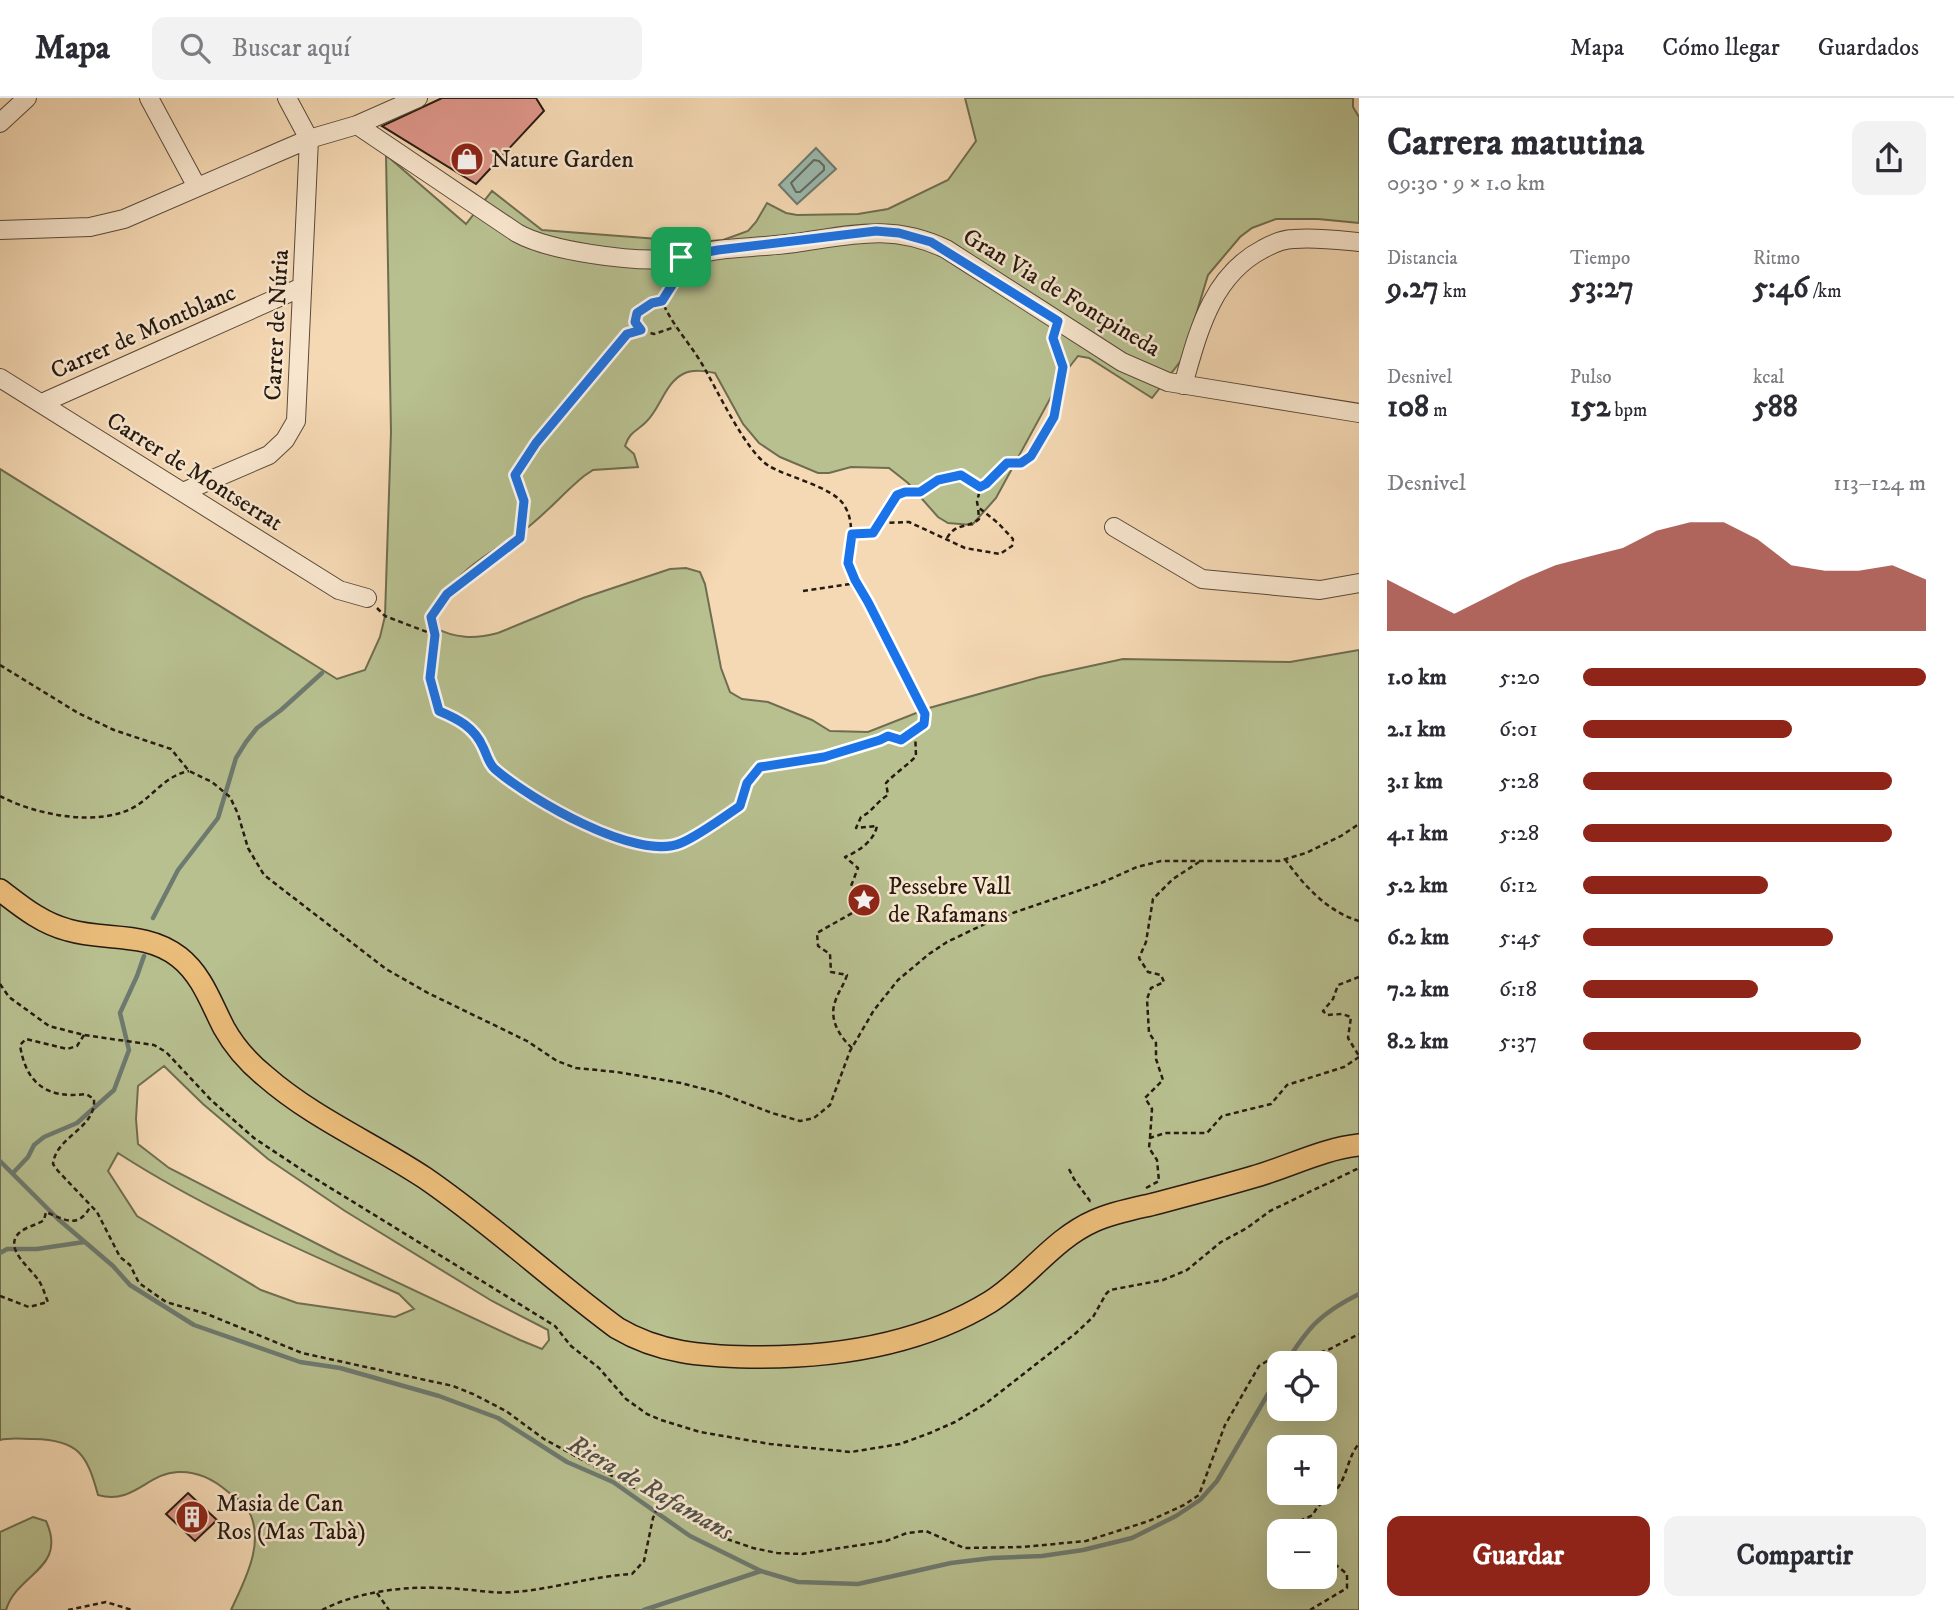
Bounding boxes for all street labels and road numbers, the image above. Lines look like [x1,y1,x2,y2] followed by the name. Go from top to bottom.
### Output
[957,222,1167,364] street label: Gran Via de Fontpineda
[258,248,296,401] street label: Carrer de Núria
[46,278,241,386] street label: Carrer de Montblanc
[101,406,288,538] street label: Carrer de Montserrat

